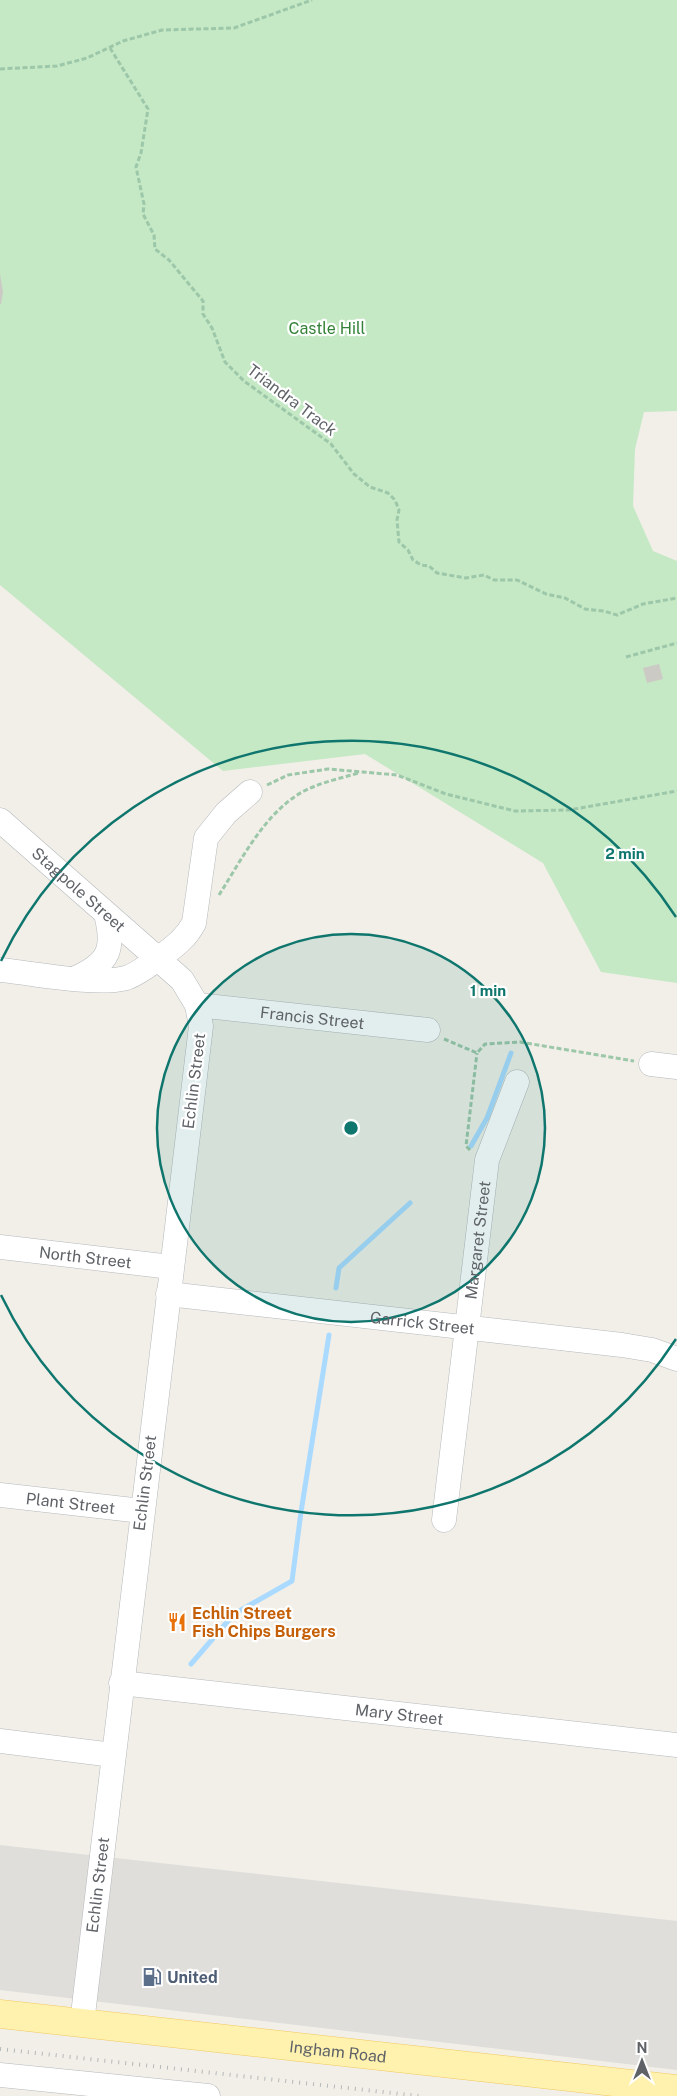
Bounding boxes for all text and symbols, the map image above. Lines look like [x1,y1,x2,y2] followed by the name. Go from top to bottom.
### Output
[289,319,366,338] park label: Castle Hill
[244,360,340,440] street label: Triandra Track
[28,843,129,935] street label: Stagpole Street
[605,845,645,862] text: 2 min
[470,982,506,999] text: 1 min
[259,1002,365,1033] street label: Francis Street
[179,1032,209,1130] street label: Echlin Street
[342,1119,360,1137] centre of rings
[461,1180,494,1300] street label: Margaret Street
[38,1242,133,1272] street label: North Street
[369,1307,476,1338] street label: Garrick Street
[130,1434,160,1532] street label: Echlin Street
[25,1488,116,1517] street label: Plant Street
[192,1604,336,1641] place label: Echlin Street Fish Chips Burgers
[166,1611,188,1633] restaurant icon: Echlin Street Fish Chips Burgers
[354,1700,444,1728] street label: Mary Street
[83,1836,113,1934] street label: Echlin Street
[141,1966,163,1988] fuel station icon: United
[167,1968,218,1987] place label: United
[617,2036,667,2086] north arrow
[288,2037,387,2066] street label: Ingham Road
[637,2040,647,2056] text: N

